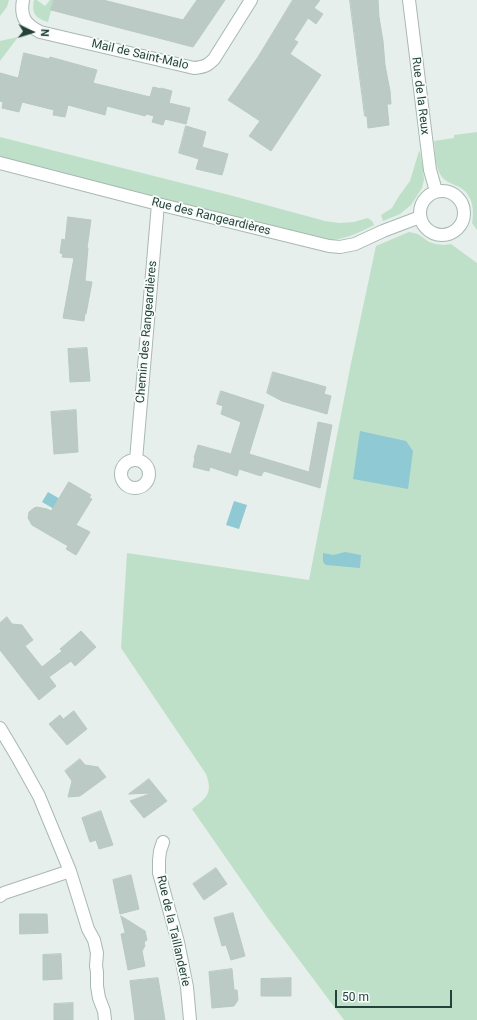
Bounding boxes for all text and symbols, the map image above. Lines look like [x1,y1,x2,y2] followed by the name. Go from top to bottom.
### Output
[12,12,52,52] north arrow
[38,29,51,37] text: N
[90,37,190,73] street label: Mail de Saint-Malo
[408,56,432,136] street label: Rue de la Reux
[150,195,272,239] street label: Rue des Rangeardières
[134,260,160,404] street label: Chemin des Rangeardières
[153,874,193,988] street label: Rue de la Taillanderie
[337,982,454,1008] scale bar
[342,990,369,1004] text: 50 m

